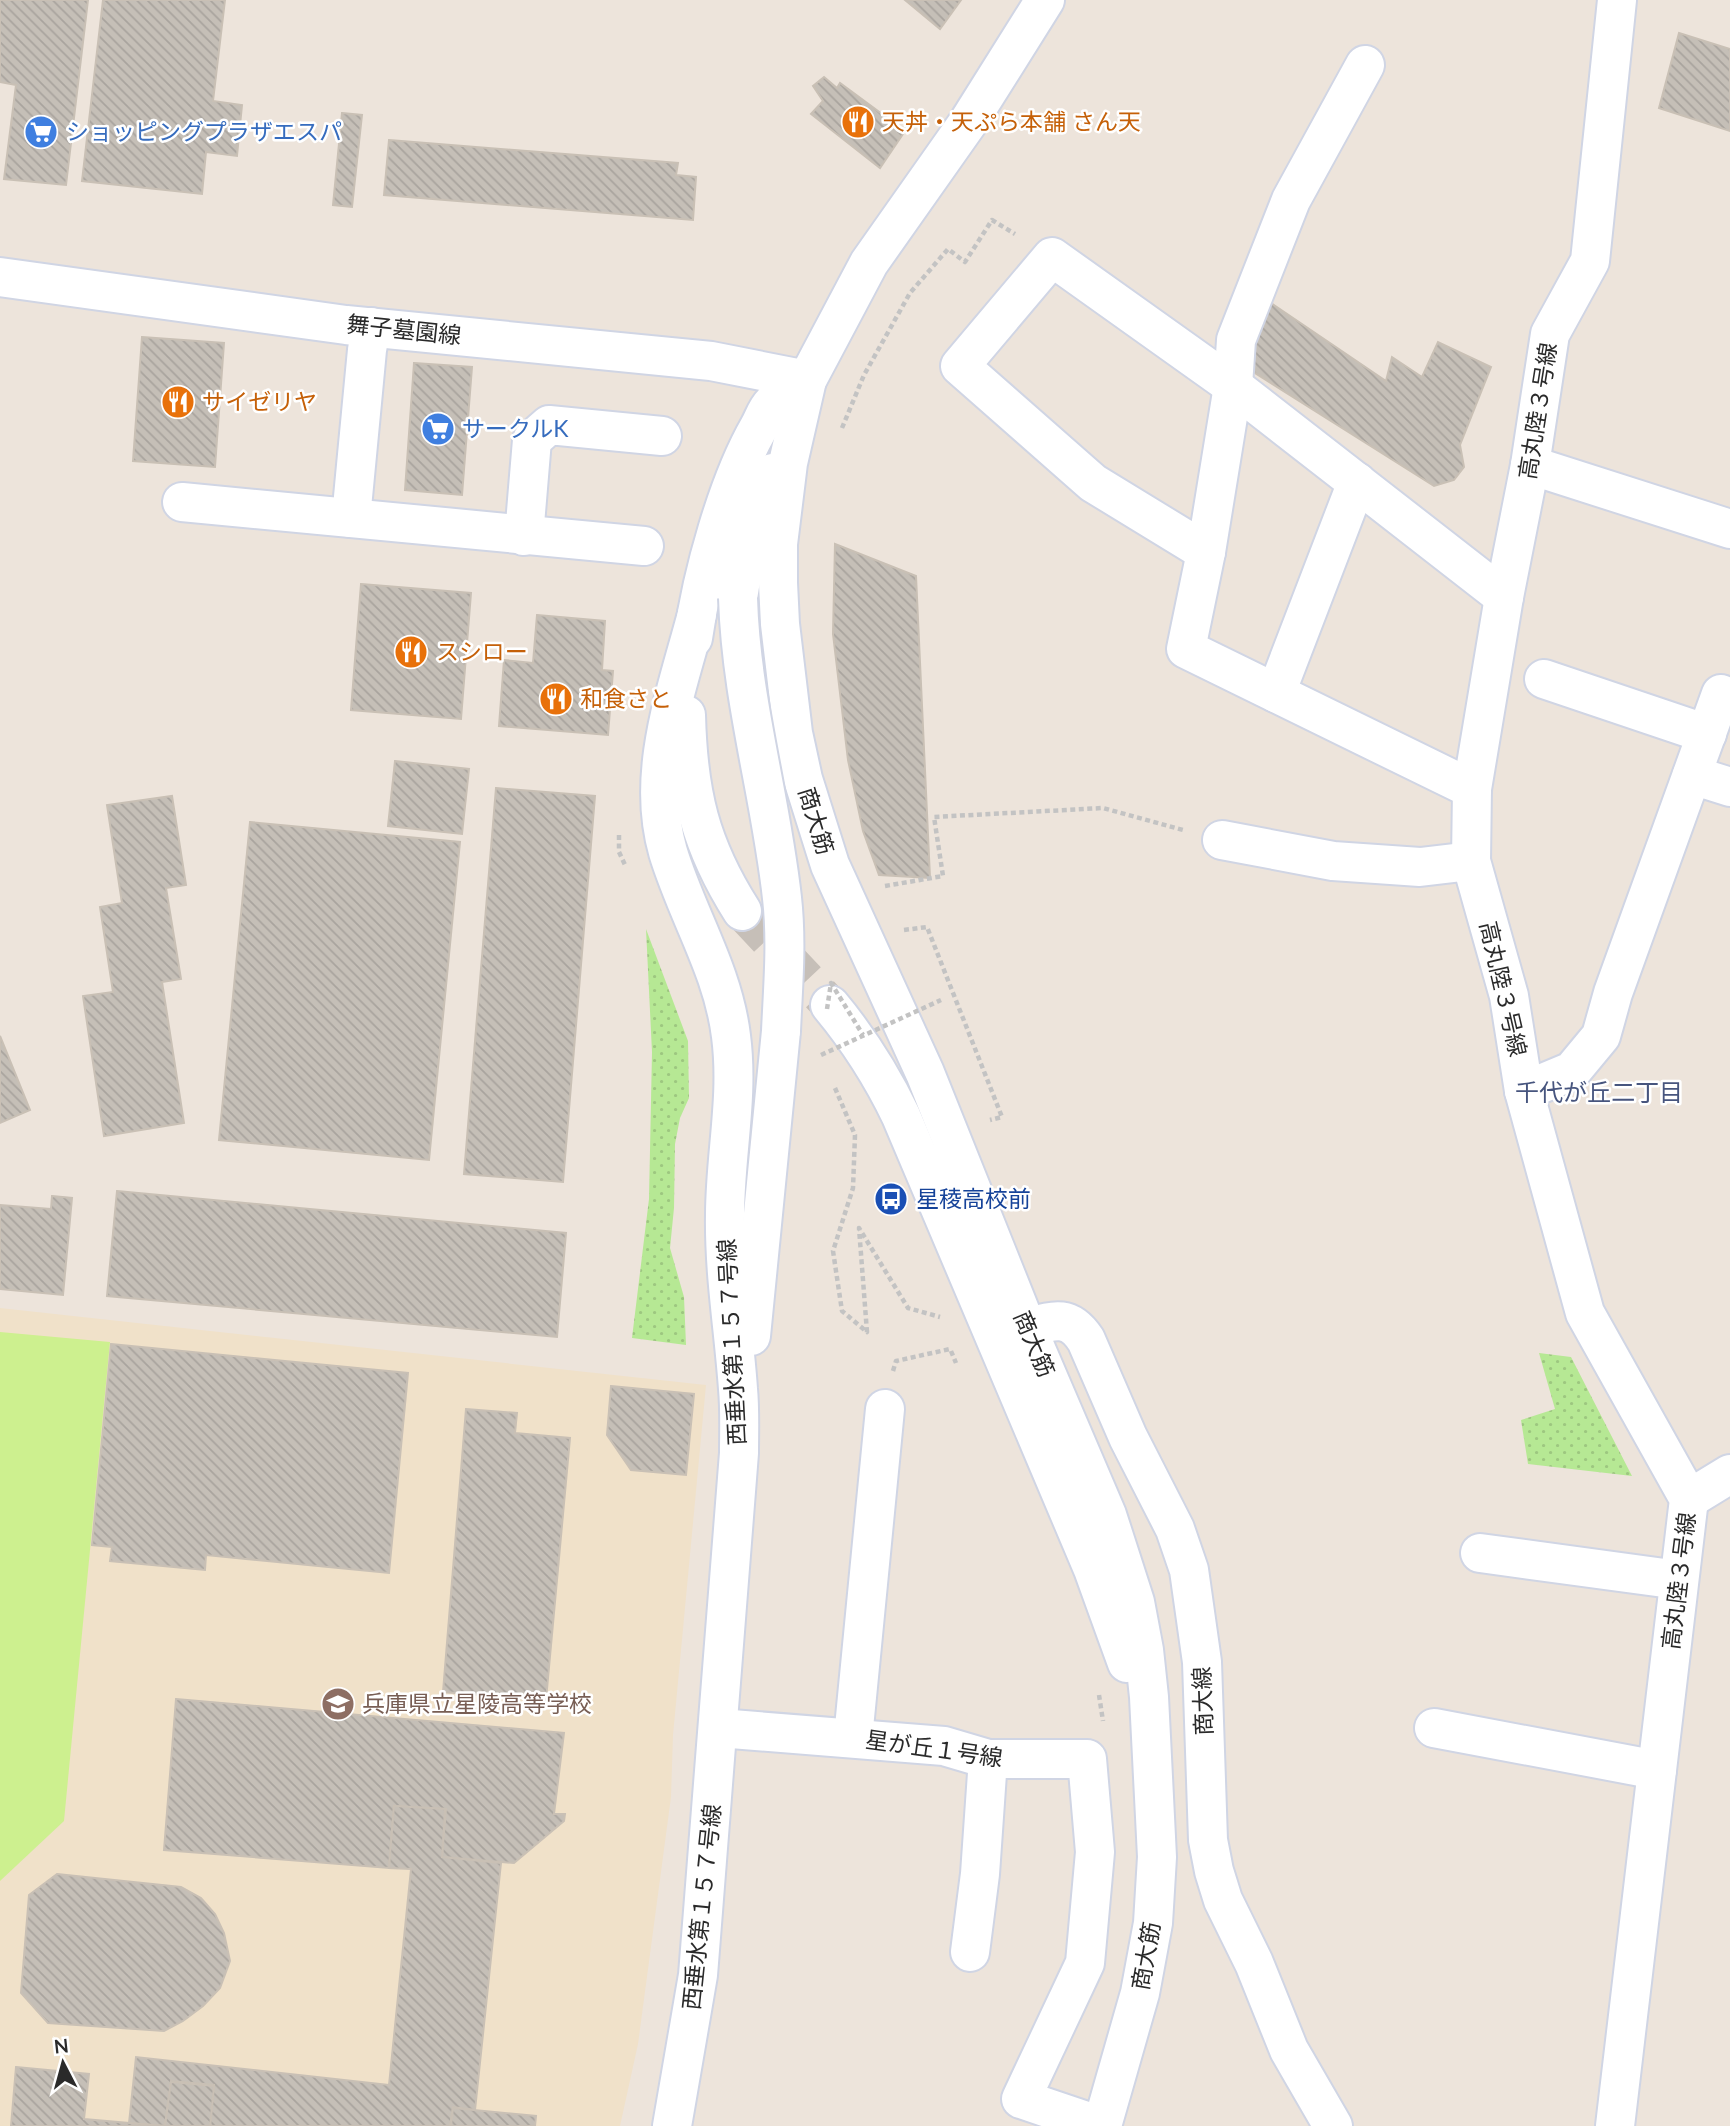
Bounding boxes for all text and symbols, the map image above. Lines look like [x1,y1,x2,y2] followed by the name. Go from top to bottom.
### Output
[839,103,877,141] restaurant icon: 天丼・天ぷら本舗 さん天
[882,107,1141,135] place label: 天丼・天ぷら本舗 さん天
[22,113,60,151] supermarket icon: ショッピングプラザエスパ
[66,117,342,145] place label: ショッピングプラザエスパ
[345,309,463,349] street label: 舞子墓園線
[1512,341,1562,481] street label: 高丸陸３号線
[159,383,197,421] restaurant icon: サイゼリヤ
[202,387,317,415] place label: サイゼリヤ
[419,410,457,448] supermarket icon: サークルK
[462,414,569,442] place label: サークルK
[392,633,430,671] restaurant icon: スシロー
[436,637,528,665] place label: スシロー
[537,680,575,718] restaurant icon: 和食さと
[580,684,672,712] place label: 和食さと
[793,784,840,858] street label: 商大筋
[1475,918,1533,1059] street label: 高丸陸３号線
[1515,1077,1683,1106] district label: 千代が丘二丁目
[872,1180,910,1218] bus stop icon: 星稜高校前
[916,1184,1031,1212] place label: 星稜高校前
[712,1238,750,1446] street label: 西垂水第１５７号線
[1009,1306,1061,1381] street label: 商大筋
[1656,1511,1700,1651] street label: 高丸陸３号線
[1187,1666,1217,1736] street label: 商大線
[319,1685,357,1723] school or university icon: 兵庫県立星陵高等学校
[362,1689,592,1717] place label: 兵庫県立星陵高等学校
[864,1725,1004,1771] street label: 星が丘１号線
[676,1802,726,2011] street label: 西垂水第１５７号線
[1125,1919,1165,1992] street label: 商大筋
[28,2028,98,2098] north arrow
[53,2033,70,2058] text: N

